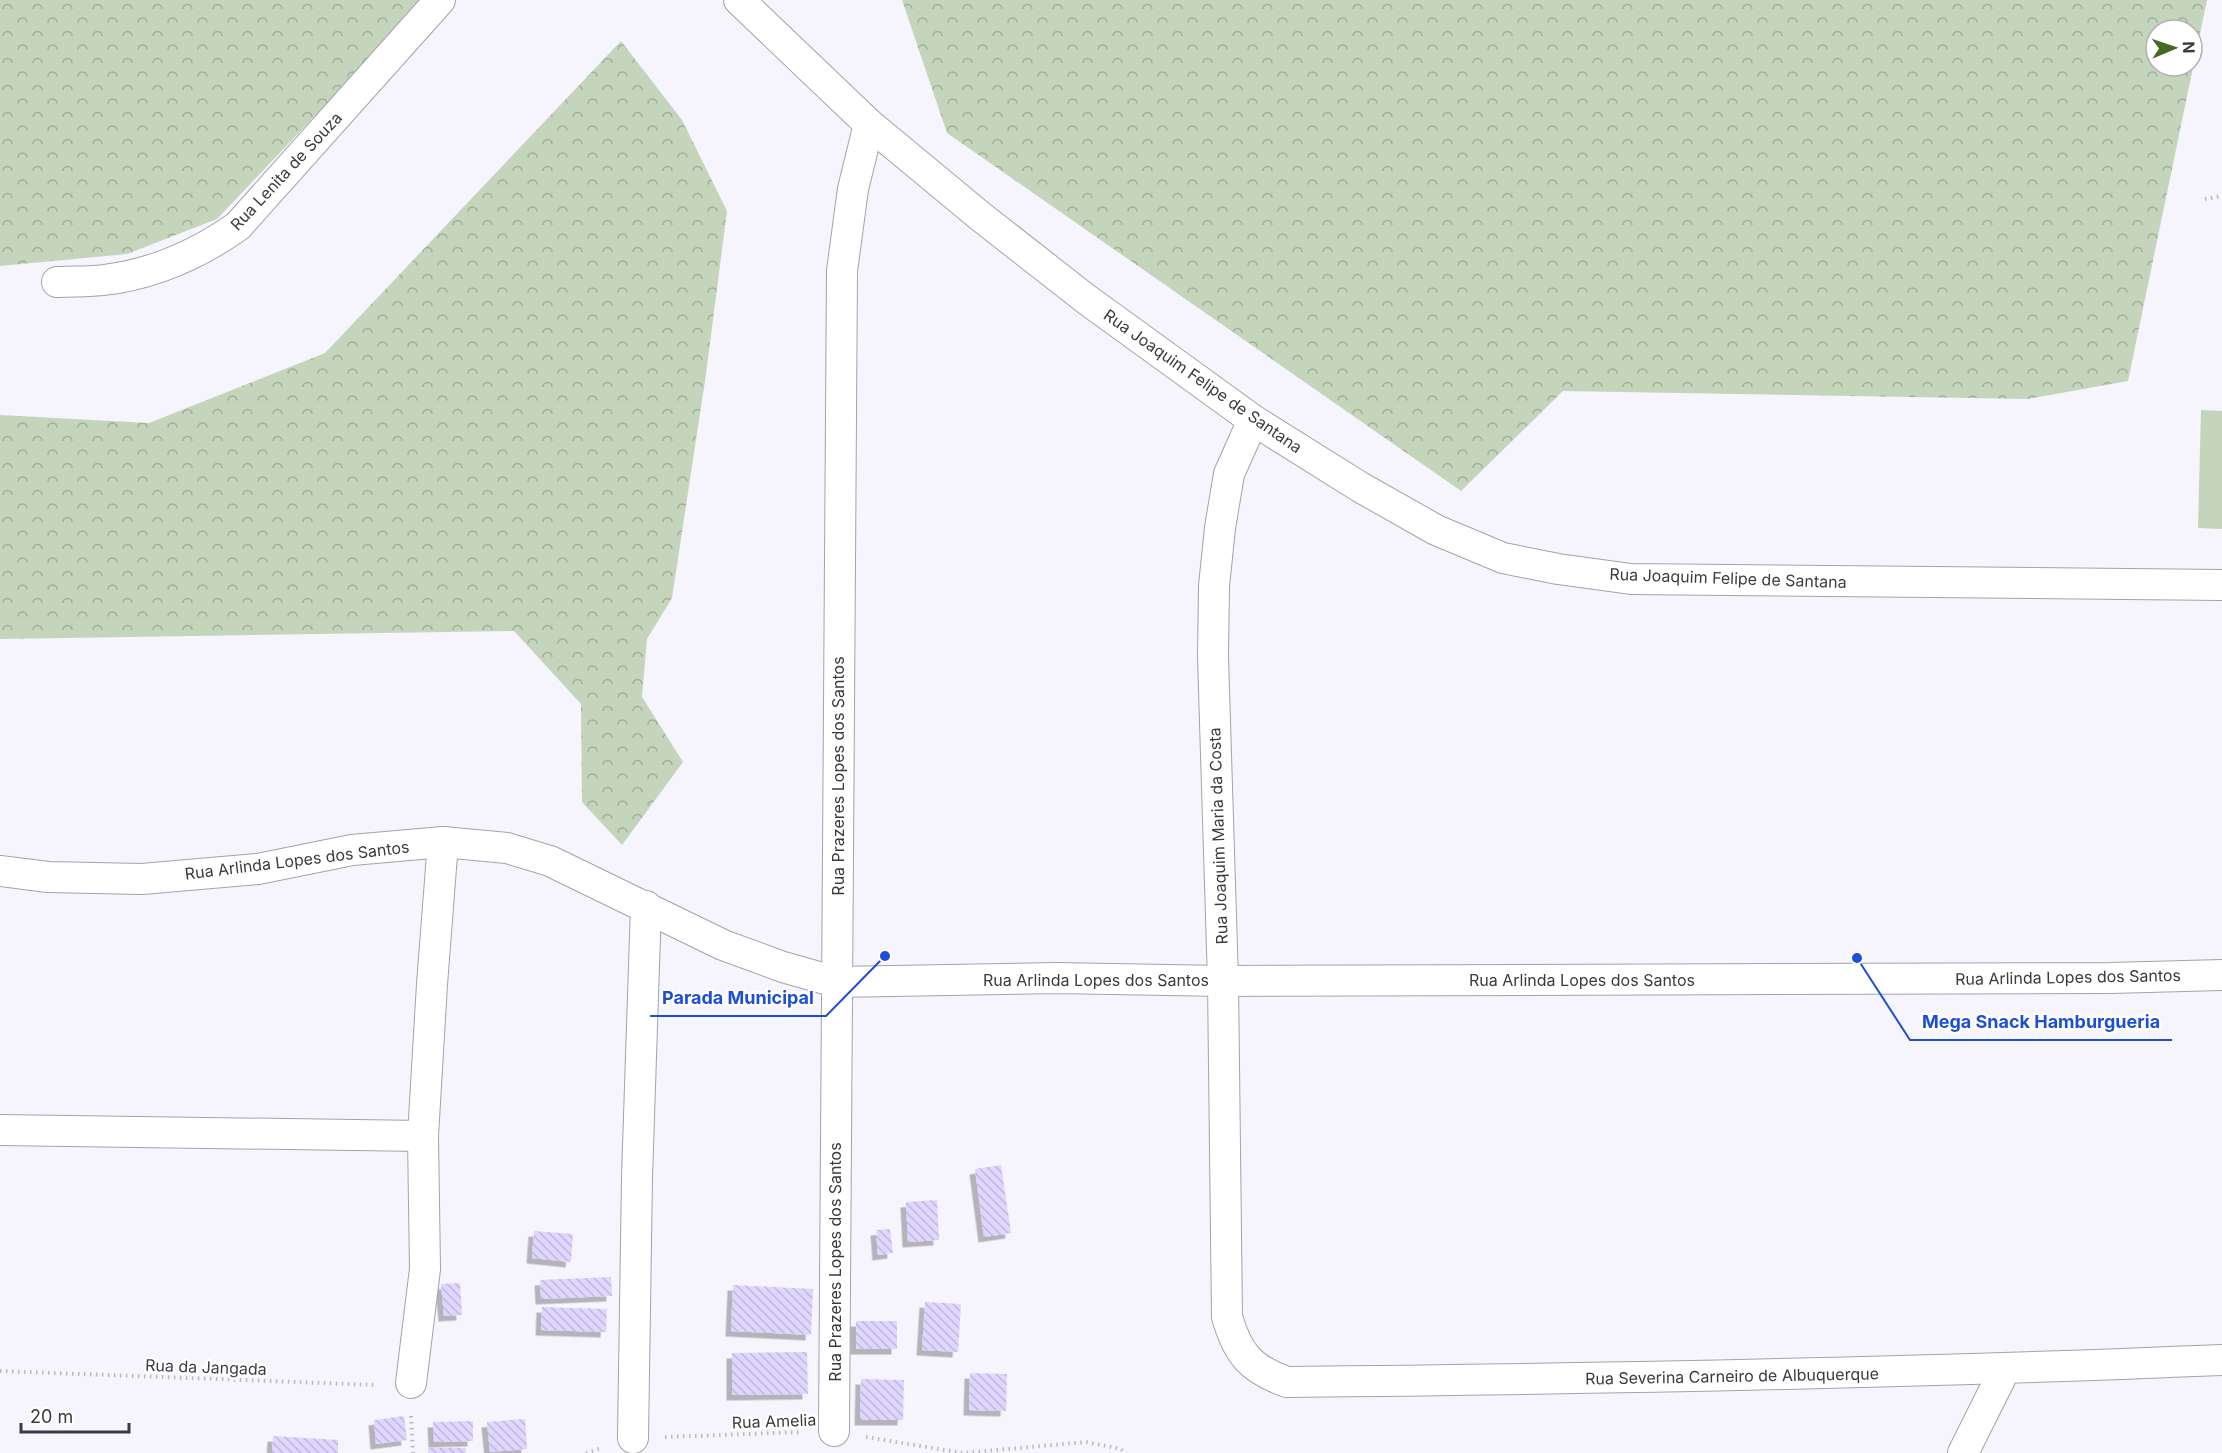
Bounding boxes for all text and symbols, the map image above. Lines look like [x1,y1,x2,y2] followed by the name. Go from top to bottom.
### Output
[2144,18,2204,78] north arrow
[2179,41,2199,54] text: N
[226,108,346,234] street label: Rua Lenita de Souza
[1100,305,1306,457] street label: Rua Joaquim Felipe de Santana
[1609,564,1847,592] street label: Rua Joaquim Felipe de Santana
[828,656,848,896] street label: Rua Prazeres Lopes dos Santos
[1204,727,1232,945] street label: Rua Joaquim Maria da Costa
[184,836,410,884] street label: Rua Arlinda Lopes dos Santos
[1955,965,2181,989] street label: Rua Arlinda Lopes dos Santos
[983,970,1209,990] street label: Rua Arlinda Lopes dos Santos
[1469,970,1695,990] street label: Rua Arlinda Lopes dos Santos
[650,980,826,1016] callout: Parada Municipal
[662,987,814,1008] text: Parada Municipal
[1910,1004,2172,1040] callout: Mega Snack Hamburgueria
[1922,1011,2160,1032] text: Mega Snack Hamburgueria
[825,1142,845,1382] street label: Rua Prazeres Lopes dos Santos
[145,1355,267,1379] street label: Rua da Jangada
[1585,1363,1879,1389] street label: Rua Severina Carneiro de Albuquerque
[21,1396,129,1434] scale bar
[30,1406,73,1427] text: 20 m
[731,1410,817,1432] street label: Rua Amelia

